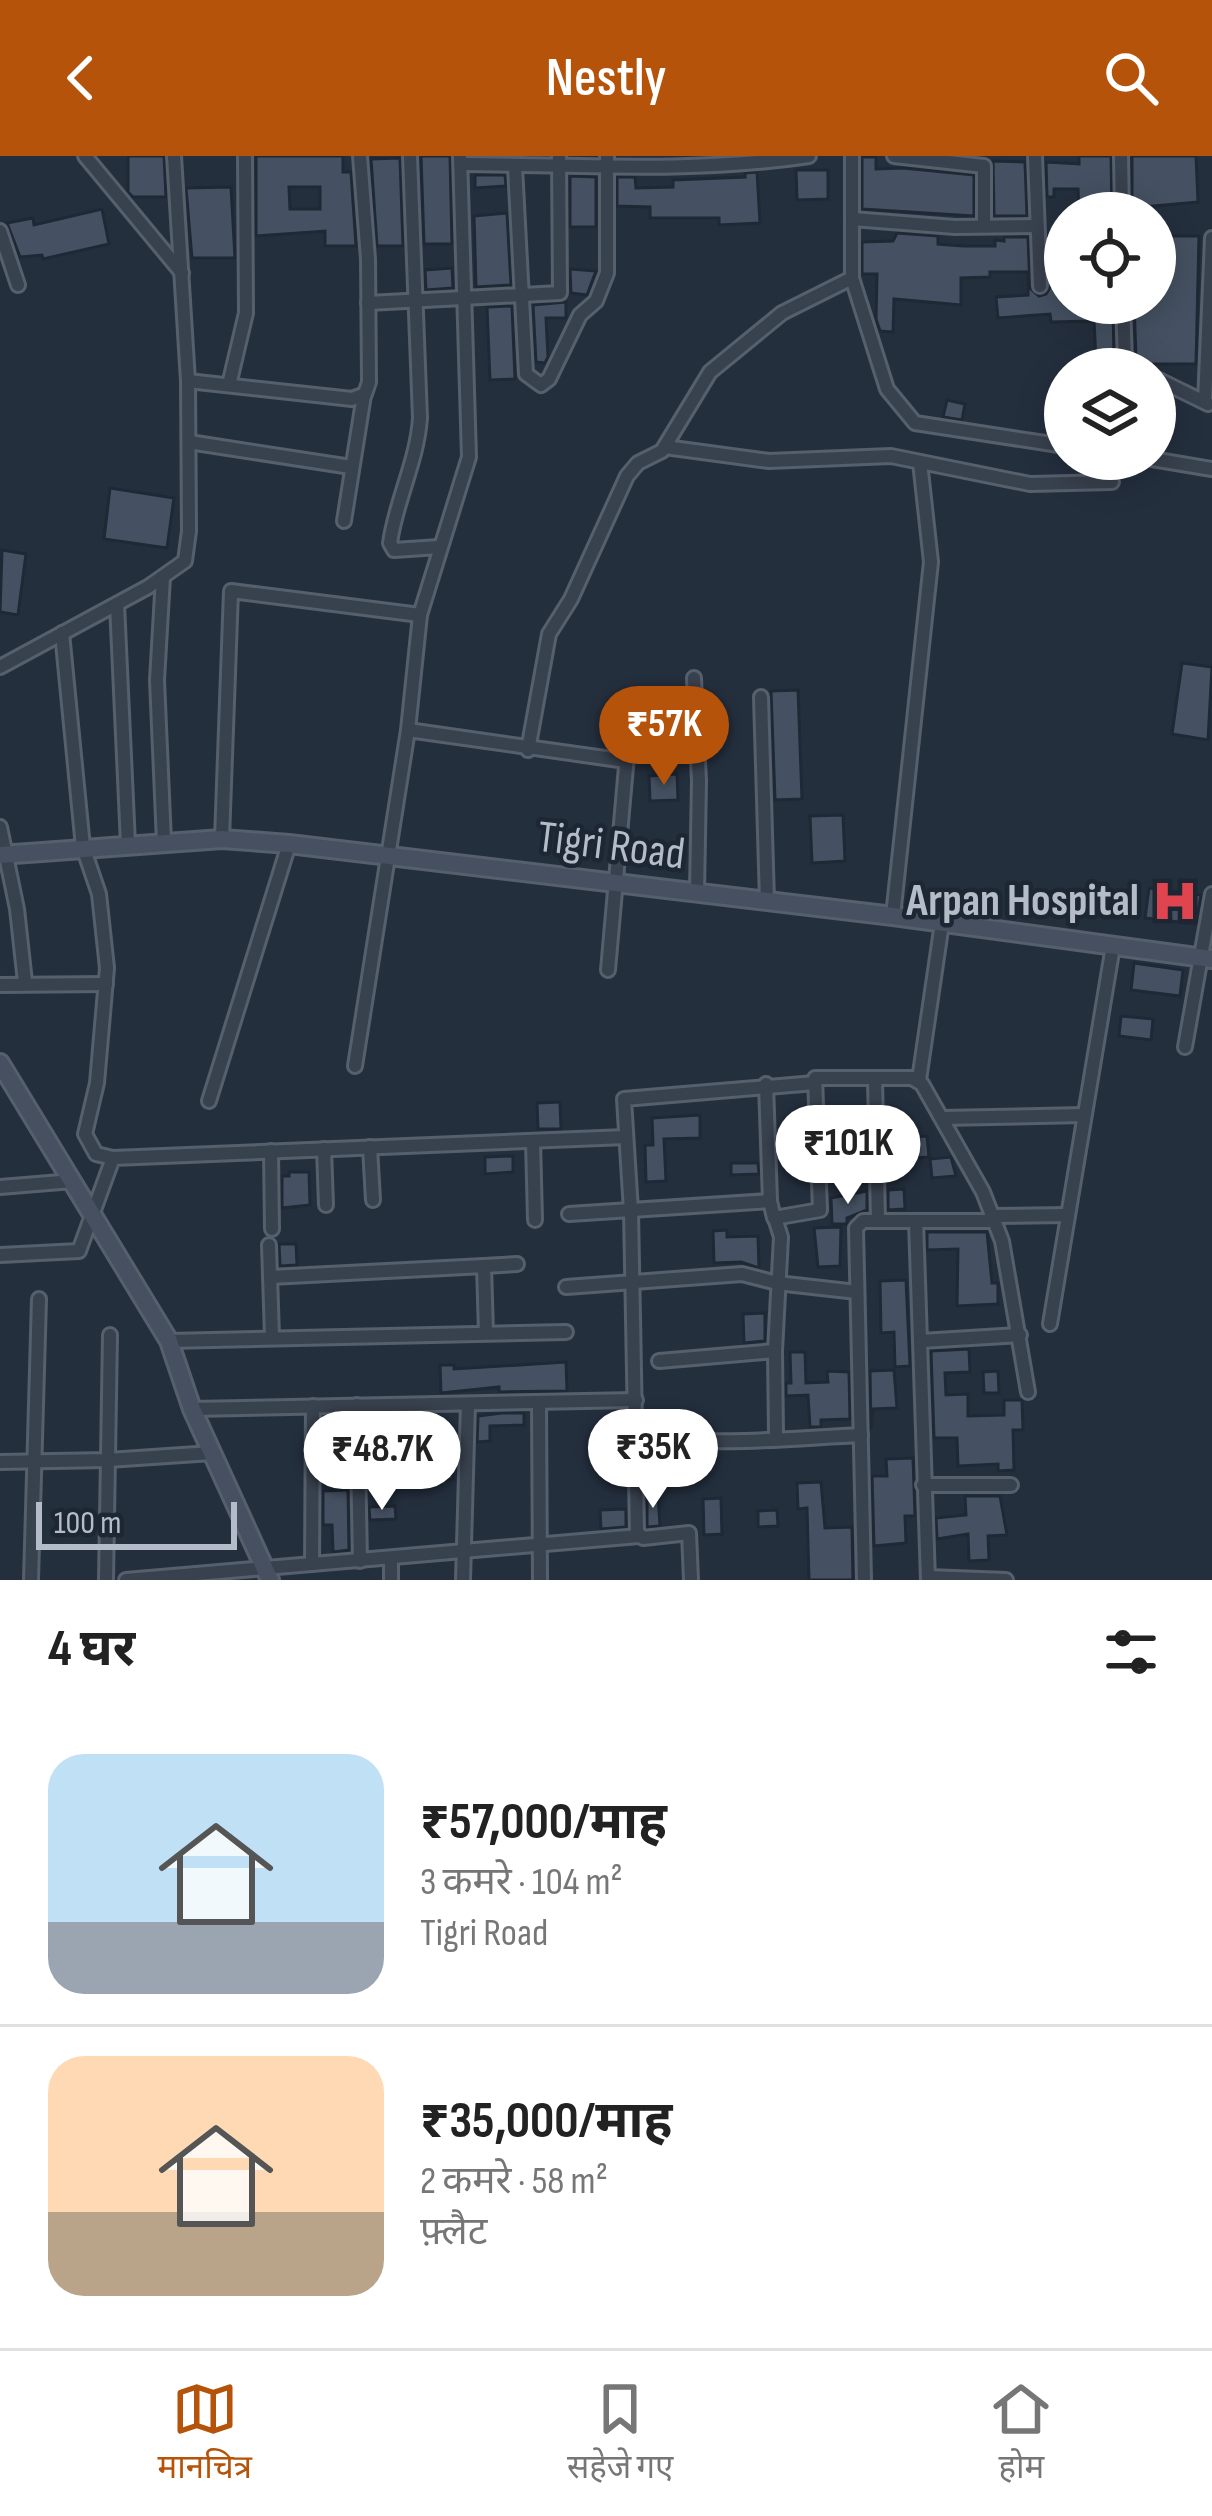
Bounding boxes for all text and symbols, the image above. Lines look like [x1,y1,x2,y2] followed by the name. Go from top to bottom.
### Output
[48,45,114,111] icon: back
[1098,45,1164,111] icon: search
[546,46,666,111] text: Nestly
[1044,192,1176,480] map controls
[1044,192,1176,324] button: locate
[1044,348,1176,480] button: layers
[593,686,735,788] pin: ₹57K
[626,701,702,748] text: ₹57K
[534,810,688,882] street label: Tigri Road
[905,874,1139,929] place label: Arpan Hospital
[1150,876,1200,926] hospital icon: Arpan Hospital
[764,1105,932,1207] pin: ₹101K
[802,1120,894,1167] text: ₹101K
[582,1409,724,1511] pin: ₹35K
[284,1411,480,1513] pin: ₹48.7K
[615,1424,691,1471] text: ₹35K
[331,1426,433,1473] text: ₹48.7K
[36,1496,237,1549] scale bar
[54,1503,121,1543] text: 100 m
[48,1619,135,1680] text: 4 घर
[1098,1619,1164,1685] icon: filters
[420,1792,667,1853] text: ₹57,000/माह
[144,1802,288,1946] icon: home
[420,1859,623,1906] text: 3 कमरे · 104 m²
[420,1910,548,1957] text: Tigri Road
[420,2091,672,2152] text: ₹35,000/माह
[144,2104,288,2248] icon: home
[420,2158,608,2205] text: 2 कमरे · 58 m²
[420,2209,487,2256] text: फ़्लैट
[158,2376,252,2491] tab: मानचित्र
[567,2376,673,2491] tab: सहेजे गए
[988,2376,1054,2491] tab: होम

